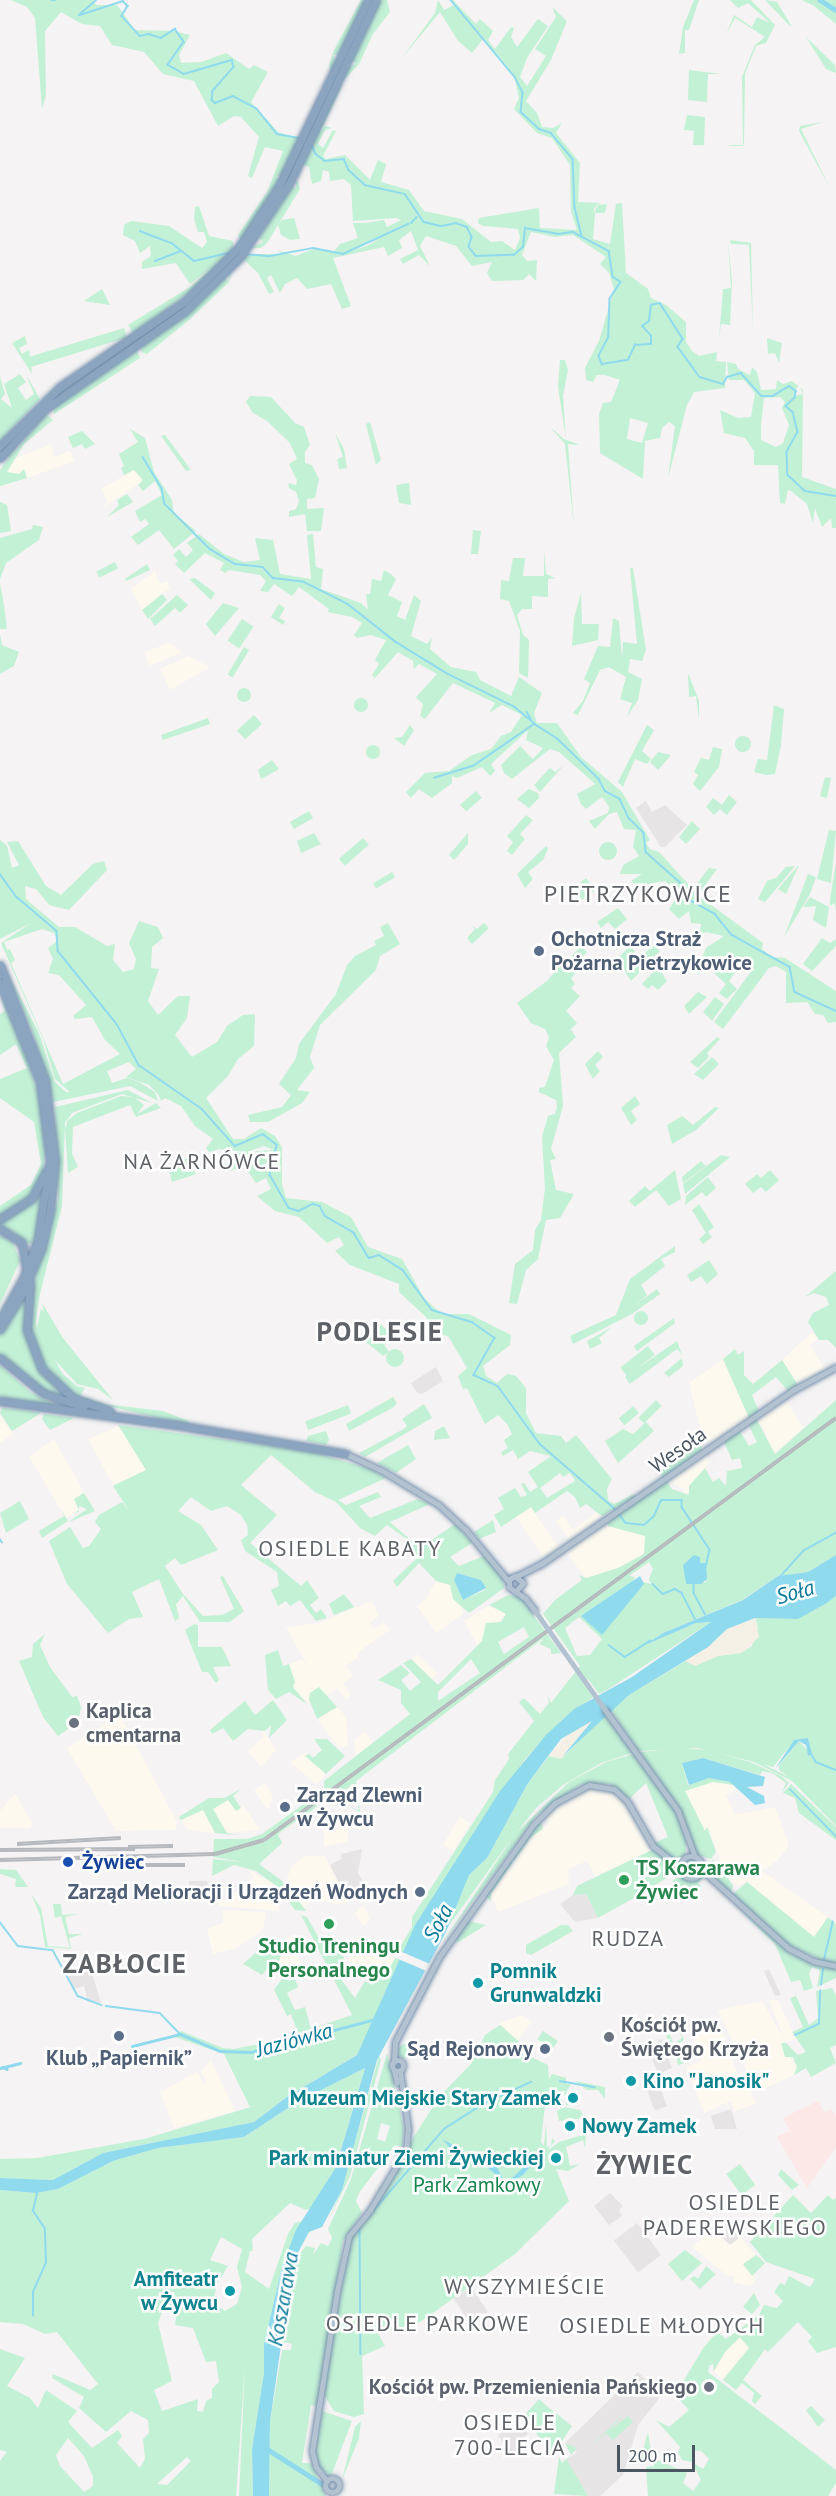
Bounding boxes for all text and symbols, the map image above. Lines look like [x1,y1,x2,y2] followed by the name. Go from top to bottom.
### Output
[544,880,732,908] district label: PIETRZYKOWICE
[551,926,752,976] place label: Ochotnicza Straż Pożarna Pietrzykowice
[532,944,546,958] marker: Ochotnicza Straż Pożarna Pietrzykowice
[122,1149,282,1175] district label: NA ŻARNÓWCE
[317,1316,443,1348] district label: PODLESIE
[645,1421,711,1479] street label: Wesoła
[258,1536,442,1562] district label: OSIEDLE KABATY
[773,1574,817,1610] water label: Soła
[86,1698,181,1748] place label: Kaplica cmentarna
[67,1716,81,1730] marker: Kaplica cmentarna
[297,1782,423,1832] place label: Zarząd Zlewni w Żywcu
[278,1800,292,1814] marker: Zarząd Zlewni w Żywcu
[82,1849,144,1875] place label: Żywiec
[59,1853,77,1871] marker: Żywiec
[636,1855,760,1905] place label: TS Koszarawa Żywiec
[617,1873,631,1887] marker: TS Koszarawa Żywiec
[67,1879,408,1905] place label: Zarząd Melioracji i Urządzeń Wodnych
[413,1885,427,1899] marker: Zarząd Melioracji i Urządzeń Wodnych
[417,1900,459,1946] water label: Soła
[322,1917,336,1931] marker: Studio Treningu Personalnego
[591,1926,665,1952] district label: RUDZA
[258,1933,400,1983] place label: Studio Treningu Personalnego
[63,1948,187,1980] district label: ZABŁOCIE
[490,1958,602,2008] place label: Pomnik Grunwaldzki
[471,1976,485,1990] marker: Pomnik Grunwaldzki
[621,2012,769,2062] place label: Kościół pw. Świętego Krzyża
[253,2017,335,2063] water label: Jaziówka
[112,2029,126,2043] marker: Klub „Papiernik”
[602,2030,616,2044] marker: Kościół pw. Świętego Krzyża
[407,2036,533,2062] place label: Sąd Rejonowy
[538,2042,552,2056] marker: Sąd Rejonowy
[45,2045,193,2071] place label: Klub „Papiernik”
[643,2068,772,2094] place label: Kino "Janosik"
[624,2074,638,2088] marker: Kino "Janosik"
[289,2085,561,2111] place label: Muzeum Miejskie Stary Zamek
[566,2091,580,2105] marker: Muzeum Miejskie Stary Zamek
[582,2113,697,2139] place label: Nowy Zamek
[563,2119,577,2133] marker: Nowy Zamek
[268,2145,544,2171] place label: Park miniatur Ziemi Żywieckiej
[596,2149,694,2181] district label: ŻYWIEC
[549,2151,563,2165] marker: Park miniatur Ziemi Żywieckiej
[413,2172,541,2198] park label: Park Zamkowy
[643,2189,827,2240] district label: OSIEDLE PADEREWSKIEGO
[262,2250,304,2348] water label: Koszarawa
[134,2266,218,2316] place label: Amfiteatr w Żywcu
[444,2274,606,2300] district label: WYSZYMIEŚCIE
[223,2284,237,2298] marker: Amfiteatr w Żywcu
[326,2311,530,2337] district label: OSIEDLE PARKOWE
[559,2313,765,2339] district label: OSIEDLE MŁODYCH
[367,2374,697,2400] place label: Kościół pw. Przemienienia Pańskiego
[702,2380,716,2394] marker: Kościół pw. Przemienienia Pańskiego
[454,2409,566,2460] district label: OSIEDLE 700-LECIA
[620,2433,698,2471] scale bar
[628,2444,677,2467] text: 200 m

